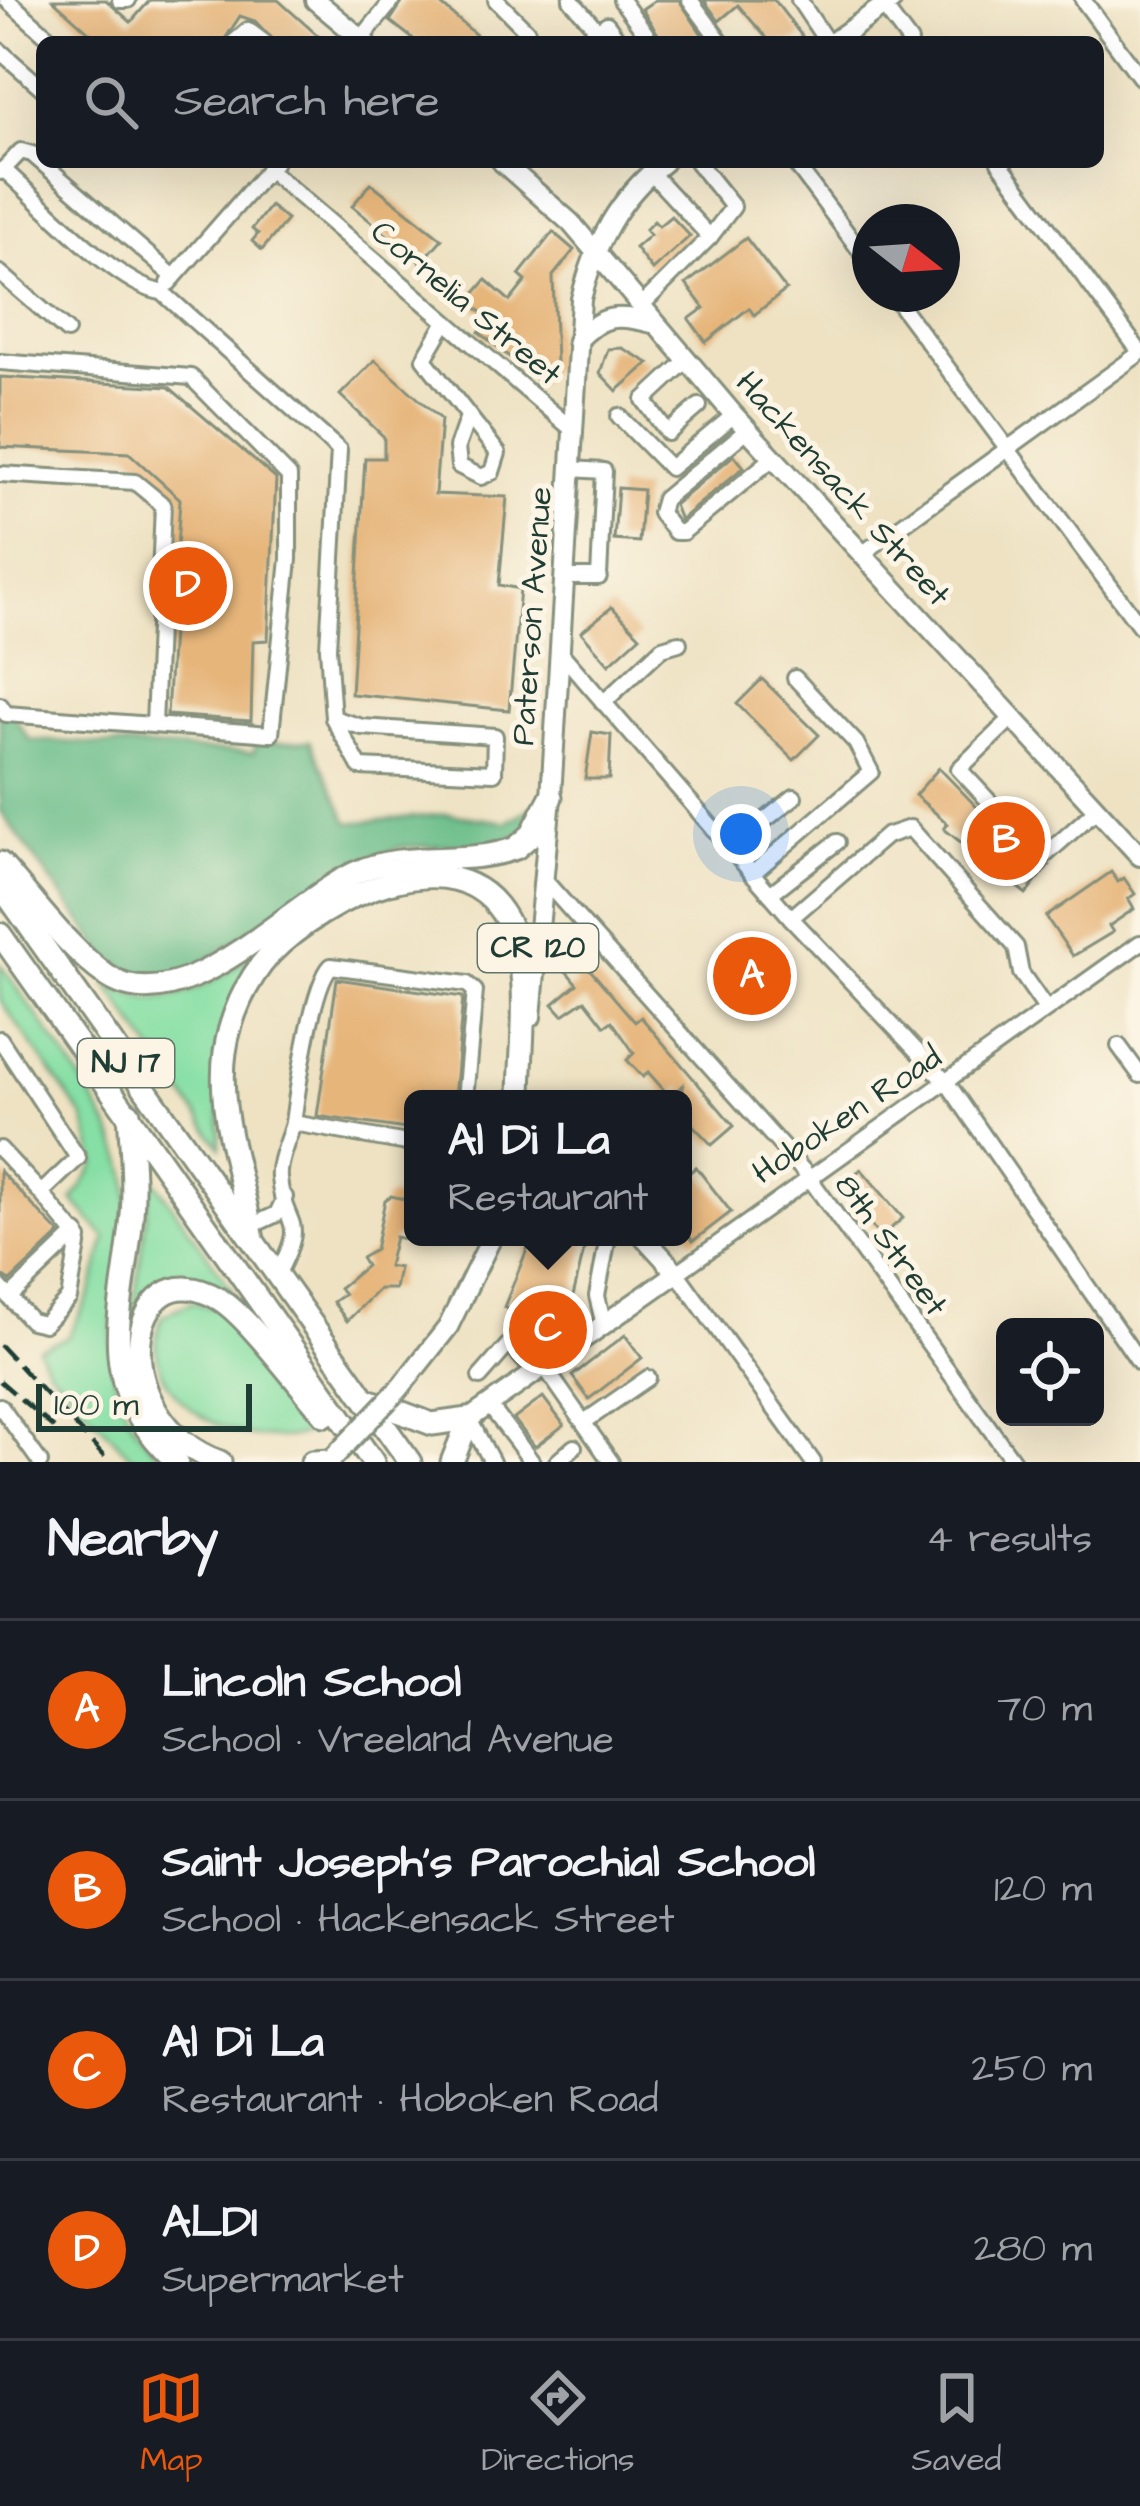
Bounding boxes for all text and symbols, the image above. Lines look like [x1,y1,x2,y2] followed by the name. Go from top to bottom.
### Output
[36,36,1104,168] search box
[78,69,144,135] icon: search
[174,71,440,133] text: Search here
[852,204,960,312] north arrow
[361,209,571,397] street label: Cornelia Street
[725,361,961,617] street label: Hackensack Street
[500,485,564,747] street label: Paterson Avenue
[149,541,227,631] pin: D
[967,796,1045,886] pin: B
[711,804,771,864] your location
[478,924,598,972] road number: CR 120
[713,931,791,1021] pin: A
[743,1035,951,1195] street label: Hoboken Road
[78,1039,174,1087] road number: NJ 17
[404,1090,692,1246] popup
[448,1110,610,1172] text: Al Di La
[824,1164,958,1326] street label: 8th Street
[448,1172,648,1226] text: Restaurant
[509,1285,587,1375] pin: C
[996,1318,1104,1426] map controls
[996,1318,1104,1426] button: locate
[36,1378,252,1431] scale bar
[54,1382,139,1428] text: 100 m
[48,1505,218,1576] text: Nearby
[926,1513,1092,1567] text: 4 results
[162,1652,461,1714] text: Lincoln School
[75,1683,99,1737] text: A
[997,1683,1092,1737] text: 70 m
[162,1714,614,1768] text: School · Vreeland Avenue
[162,1832,815,1894] text: Saint Joseph's Parochial School
[73,1863,101,1917] text: B
[994,1863,1092,1917] text: 120 m
[162,1894,674,1948] text: School · Hackensack Street
[162,2012,324,2074] text: Al Di La
[73,2043,101,2097] text: C
[971,2043,1092,2097] text: 250 m
[162,2074,658,2128] text: Restaurant · Hoboken Road
[162,2192,258,2254] text: ALDI
[74,2223,100,2277] text: D
[974,2223,1092,2277] text: 280 m
[162,2254,404,2308] text: Supermarket
[138,2365,204,2483] tab: Map
[481,2365,635,2483] tab: Directions
[912,2365,1002,2483] tab: Saved

